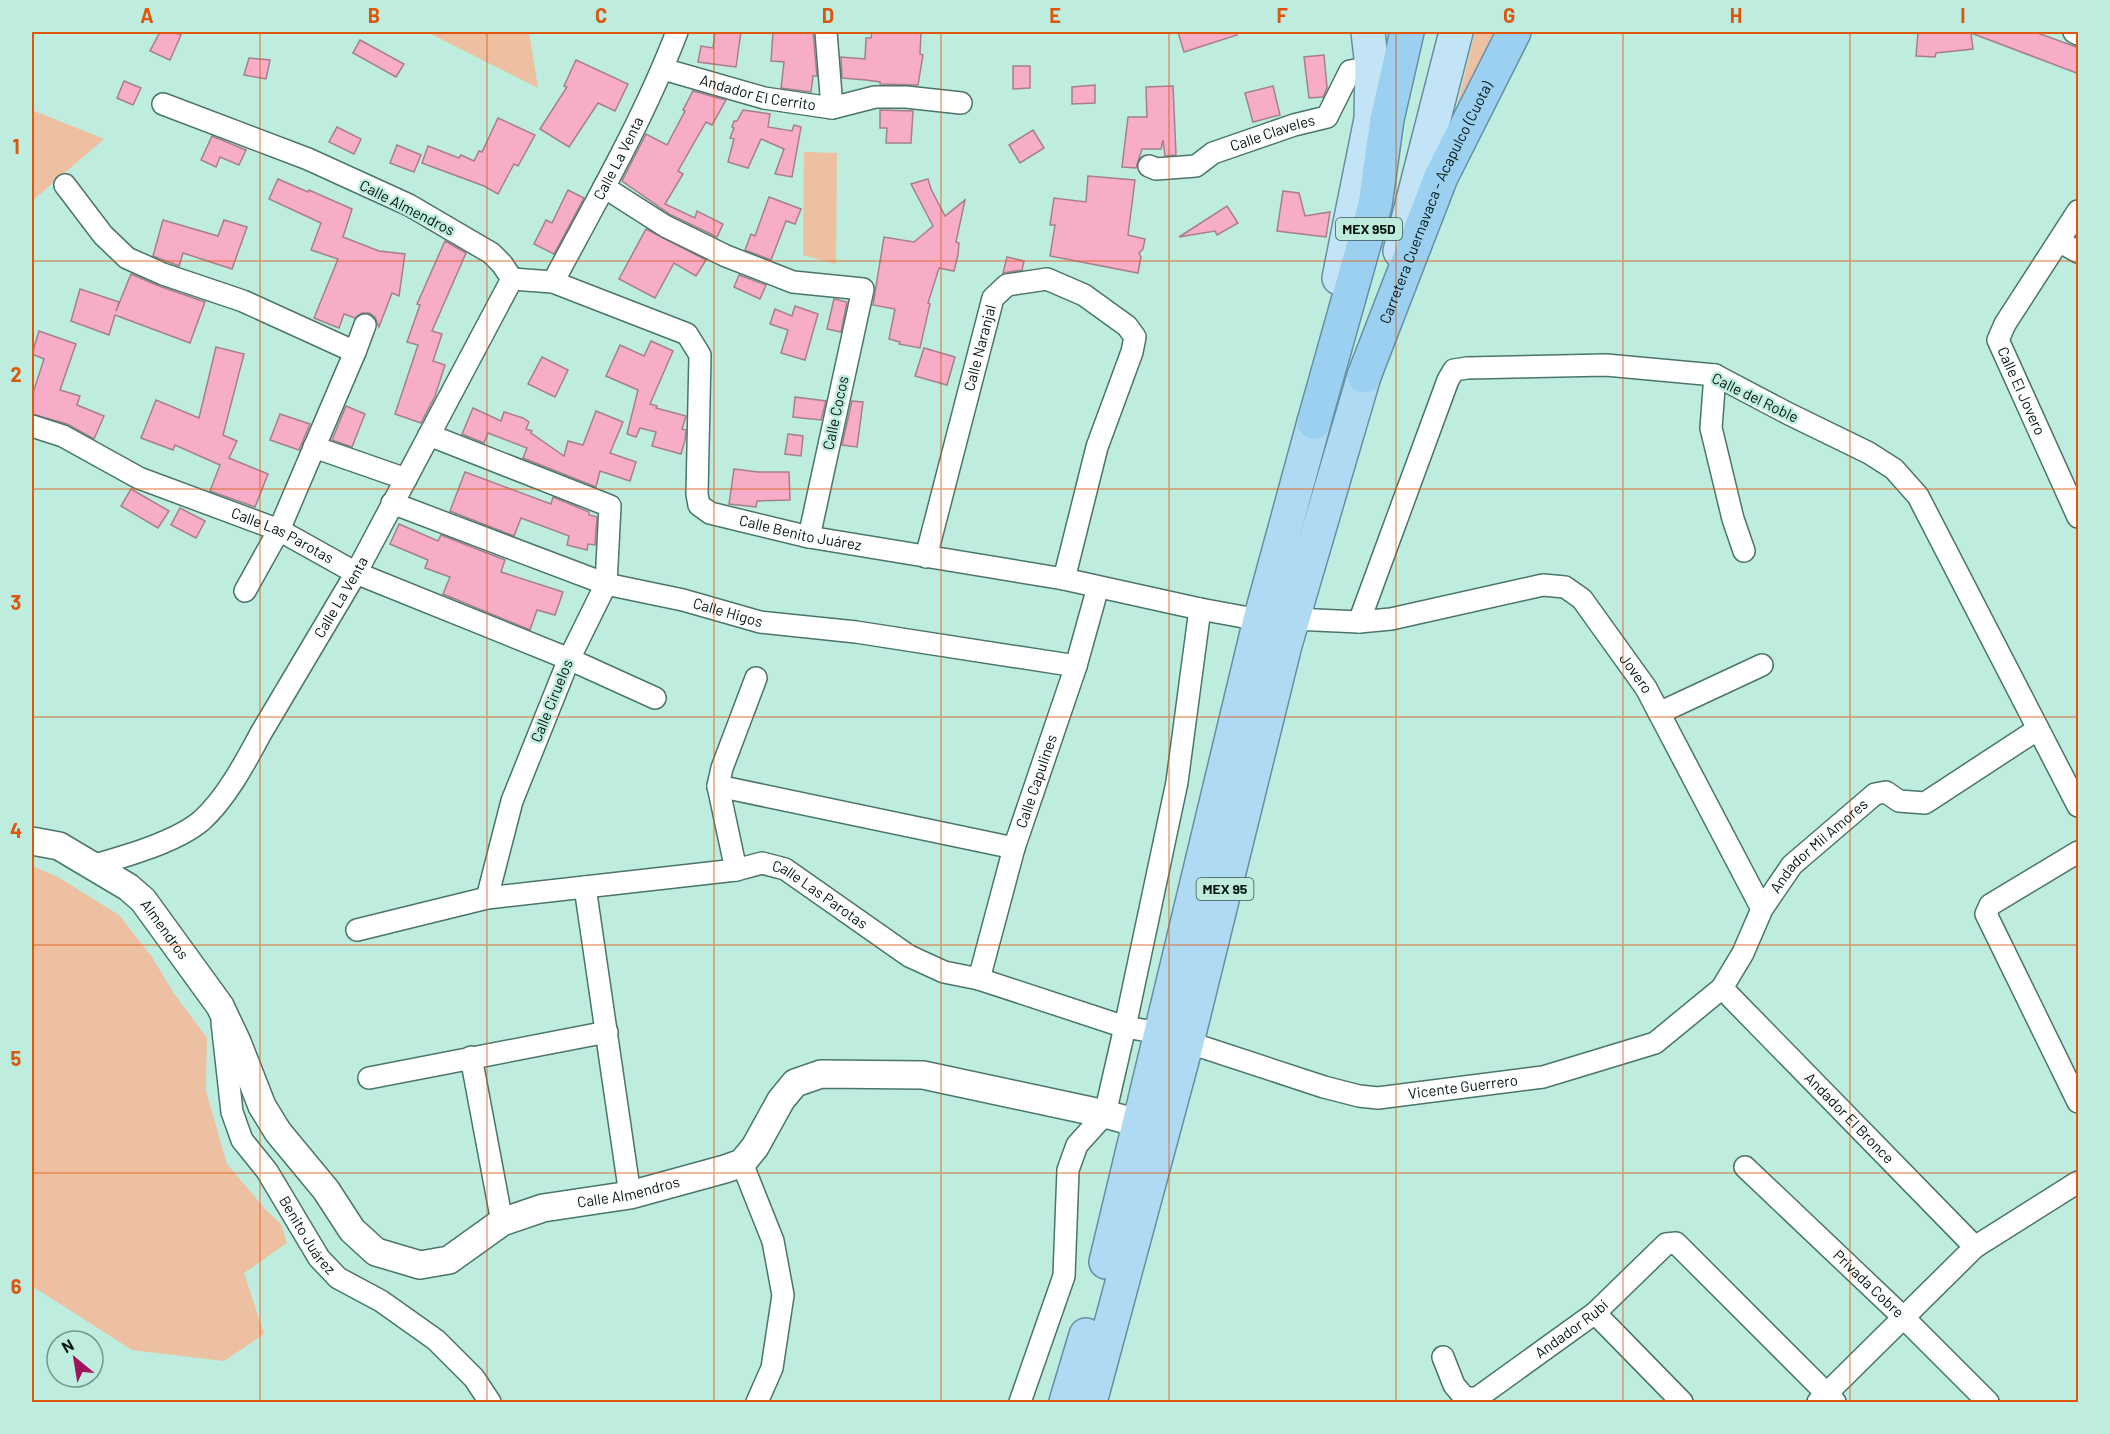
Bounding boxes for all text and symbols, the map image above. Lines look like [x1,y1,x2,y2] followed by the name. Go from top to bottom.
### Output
[140,3,154,27] text: A
[368,3,380,27] text: B
[595,3,607,27] text: C
[822,3,834,27] text: D
[1049,3,1061,27] text: E
[1276,3,1288,27] text: F
[1503,3,1515,27] text: G
[1730,3,1742,27] text: H
[1960,3,1966,27] text: I
[698,70,817,114] street label: Andador El Cerrito
[1375,78,1496,326] street label: Carretera Cuernavaca - Acapulco (Cuota)
[1227,110,1317,154] street label: Calle Claveles
[589,113,647,203] street label: Calle La Venta
[12,134,20,158] text: 1
[357,175,458,239] street label: Calle Almendros
[1336,218,1402,240] road number: MEX 95D
[959,303,999,393] street label: Calle Naranjal
[1994,344,2050,438] street label: Calle El Jovero
[10,362,22,386] text: 2
[1709,368,1802,426] street label: Calle del Roble
[818,374,852,451] street label: Calle Cocos
[229,503,337,567] street label: Calle Las Parotas
[737,510,863,554] street label: Calle Benito Juárez
[310,553,371,641] street label: Calle La Venta
[11,590,21,614] text: 3
[691,593,765,630] street label: Calle Higos
[1616,650,1657,696] street label: Jovero
[526,657,576,745] street label: Calle Ciruelos
[1011,732,1060,830] street label: Calle Capulines
[1766,794,1871,896] street label: Andador Mil Amores
[10,818,22,842] text: 4
[771,856,871,932] street label: Calle Las Parotas
[1196,878,1254,900] road number: MEX 95
[137,895,193,962] street label: Almendros
[11,1046,22,1070] text: 5
[1801,1068,1898,1167] street label: Andador El Bronce
[1407,1070,1519,1102] street label: Vicente Guerrero
[576,1172,682,1211] street label: Calle Almendros
[276,1192,340,1278] street label: Benito Juárez
[1830,1246,1908,1321] street label: Privada Cobre
[11,1274,22,1298] text: 6
[1531,1296,1611,1361] street label: Andador Rubí
[45,1329,105,1389] north arrow
[58,1335,77,1356] text: N

